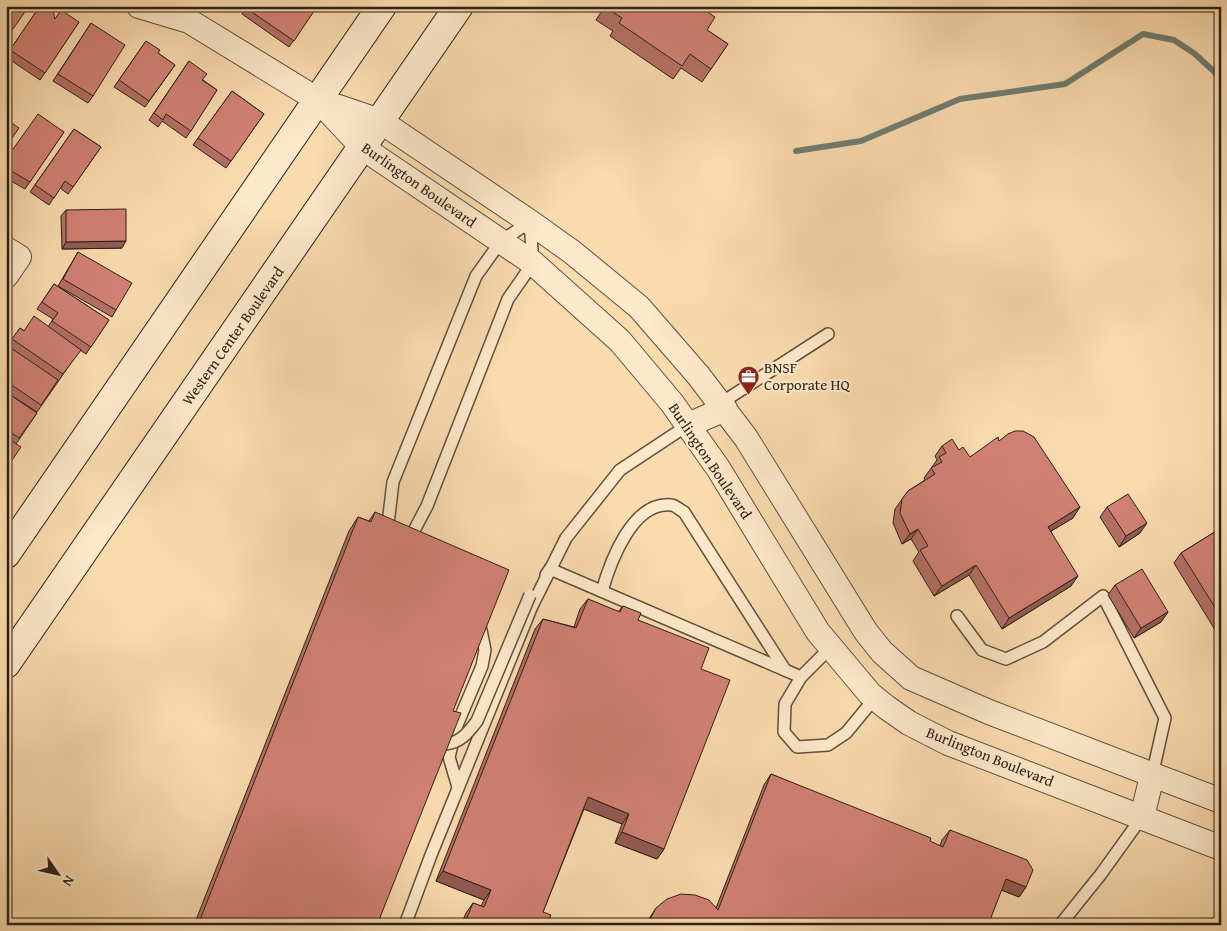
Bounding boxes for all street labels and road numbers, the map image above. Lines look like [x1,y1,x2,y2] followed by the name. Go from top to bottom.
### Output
[358,137,481,232] street label: Burlington Boulevard
[177,262,288,409] street label: Western Center Boulevard
[664,399,757,523] street label: Burlington Boulevard
[923,721,1057,792] street label: Burlington Boulevard

